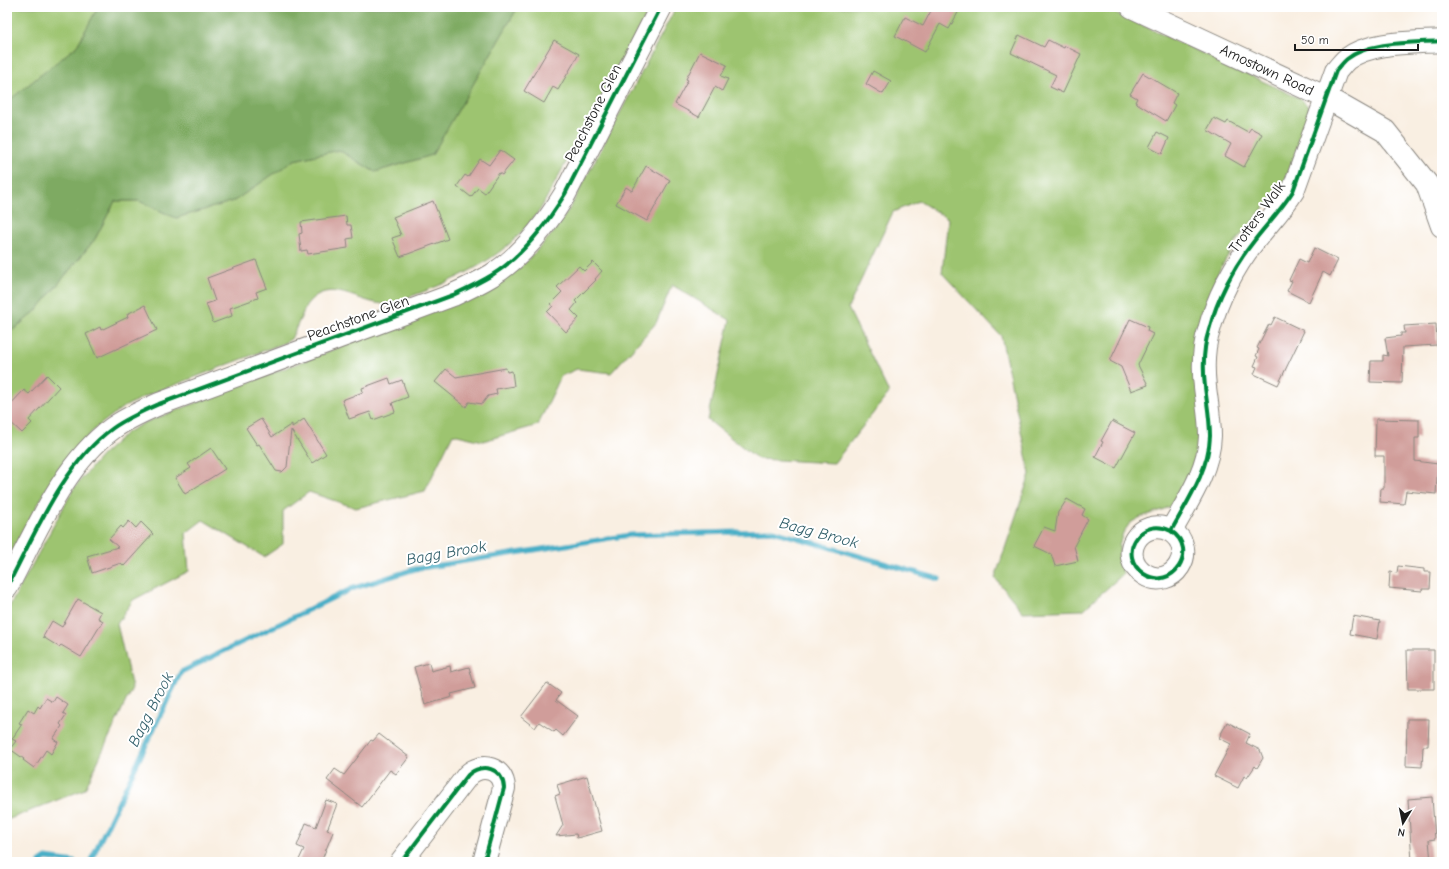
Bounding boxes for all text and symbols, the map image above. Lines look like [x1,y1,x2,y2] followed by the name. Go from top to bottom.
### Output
[1295,26,1418,52] scale bar
[1301,33,1329,47] text: 50 m
[1217,40,1317,100] street label: Amostown Road
[561,61,625,165] street label: Peachstone Glen
[1225,177,1290,256] street label: Trotters Walk
[305,291,411,345] street label: Peachstone Glen
[777,514,860,552] water label: Bagg Brook
[405,537,488,569] water label: Bagg Brook
[125,669,177,750] water label: Bagg Brook
[1383,803,1423,843] north arrow
[1397,825,1406,839] text: N

